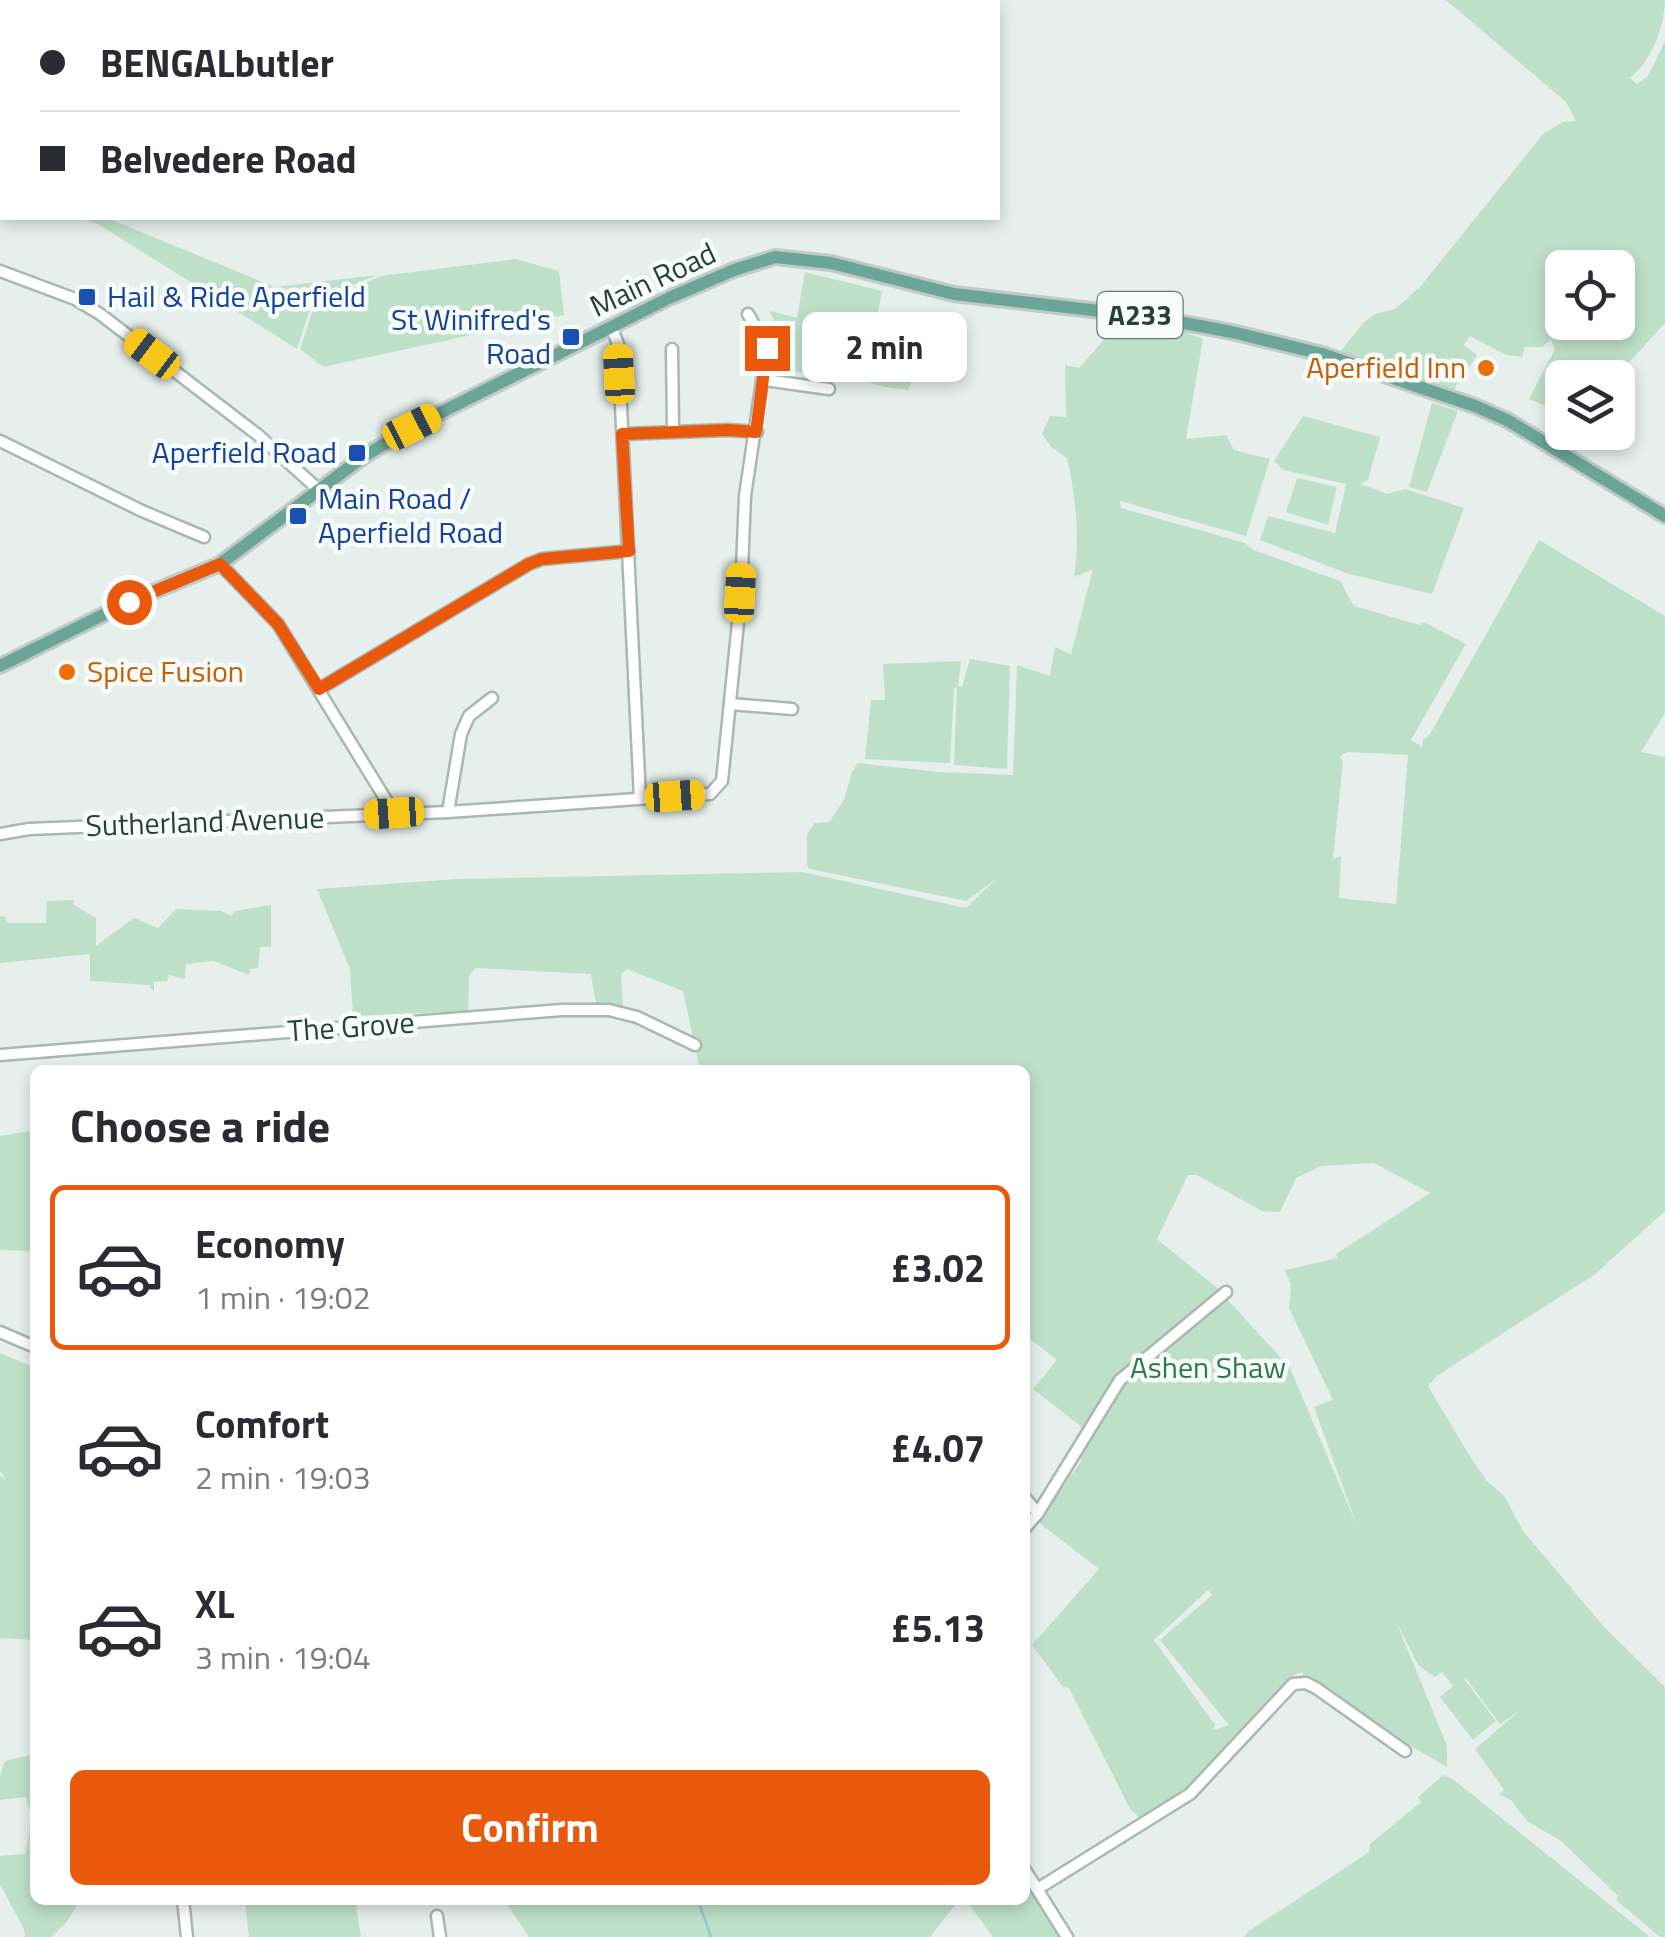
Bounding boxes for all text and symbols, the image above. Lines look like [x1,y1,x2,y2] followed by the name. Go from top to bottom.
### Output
[100,34,334,92] text: BENGALbutler
[100,130,357,188] text: Belvedere Road
[582,230,723,328] street label: Main Road
[1545,250,1635,450] map controls
[1545,250,1635,340] button: locate
[107,273,366,319] place label: Hail & Ride Aperfield
[76,286,98,308] marker: Hail & Ride Aperfield
[1098,292,1182,338] road number: A233
[391,296,551,376] place label: St Winifred's Road
[802,313,967,383] callout: 2 min
[846,323,923,371] text: 2 min
[119,324,185,384] car
[560,326,582,348] marker: St Winifred's Road
[745,326,790,371] route end
[602,343,636,405] car
[1306,344,1466,390] place label: Aperfield Inn
[1475,357,1497,379] marker: Aperfield Inn
[1545,360,1635,450] button: layers
[378,400,446,454] car
[152,429,337,475] place label: Aperfield Road
[346,442,368,464] marker: Aperfield Road
[318,475,503,555] place label: Main Road / Aperfield Road
[287,505,309,527] marker: Main Road / Aperfield Road
[723,562,757,624] car
[107,580,152,625] route start
[87,648,244,694] place label: Spice Fusion
[56,661,78,683] marker: Spice Fusion
[644,779,706,813] car
[85,794,325,848] street label: Sutherland Avenue
[363,796,425,830] car
[286,999,416,1053] street label: The Grove
[70,1091,330,1159] text: Choose a ride
[195,1215,345,1273] text: Economy
[75,1223,165,1313] icon: car
[890,1239,985,1297] text: £3.02
[195,1273,371,1321] text: 1 min · 19:02
[1130,1344,1286,1390] park label: Ashen Shaw
[195,1395,329,1453] text: Comfort
[75,1403,165,1493] icon: car
[890,1419,985,1477] text: £4.07
[195,1453,371,1501] text: 2 min · 19:03
[195,1575,235,1633] text: XL
[75,1583,165,1673] icon: car
[890,1599,985,1657] text: £5.13
[195,1633,371,1681] text: 3 min · 19:04
[70,1770,990,1885] button: Confirm

